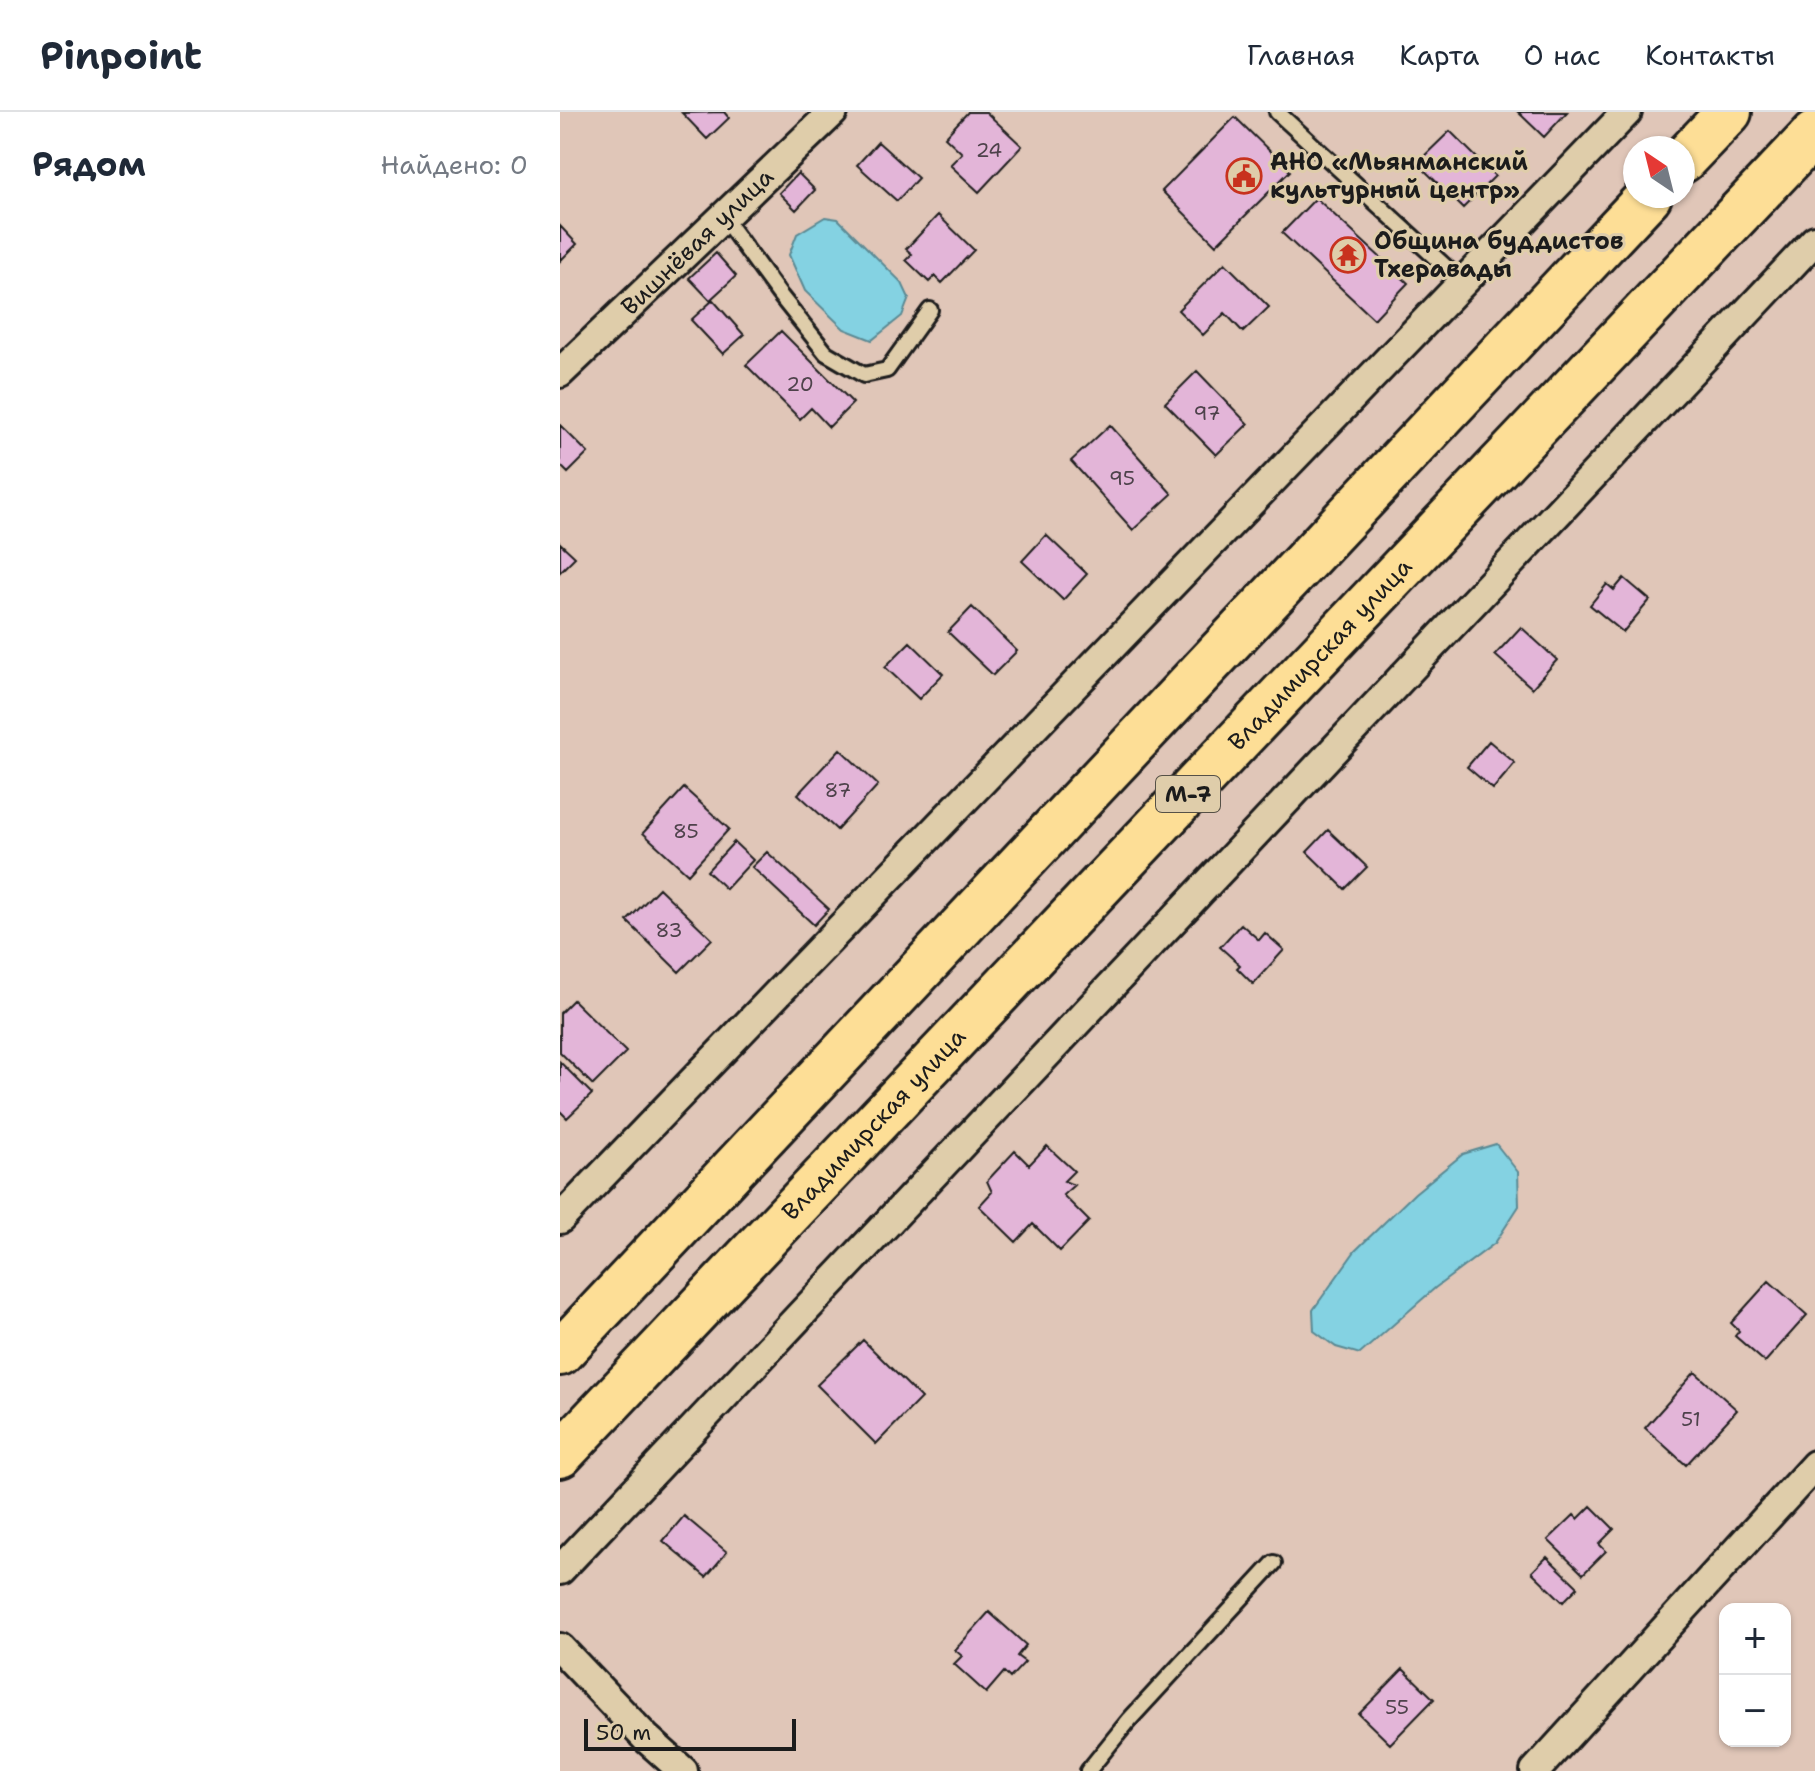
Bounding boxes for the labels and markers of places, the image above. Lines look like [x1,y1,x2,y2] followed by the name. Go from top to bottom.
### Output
[1270,146,1528,206] place label: АНО «Мьянманский культурный центр»
[1225,157,1263,195] public building icon: АНО «Мьянманский культурный центр»
[1374,225,1624,285] place label: Община буддистов Тхеравады
[1329,236,1367,274] temple icon: Община буддистов Тхеравады

